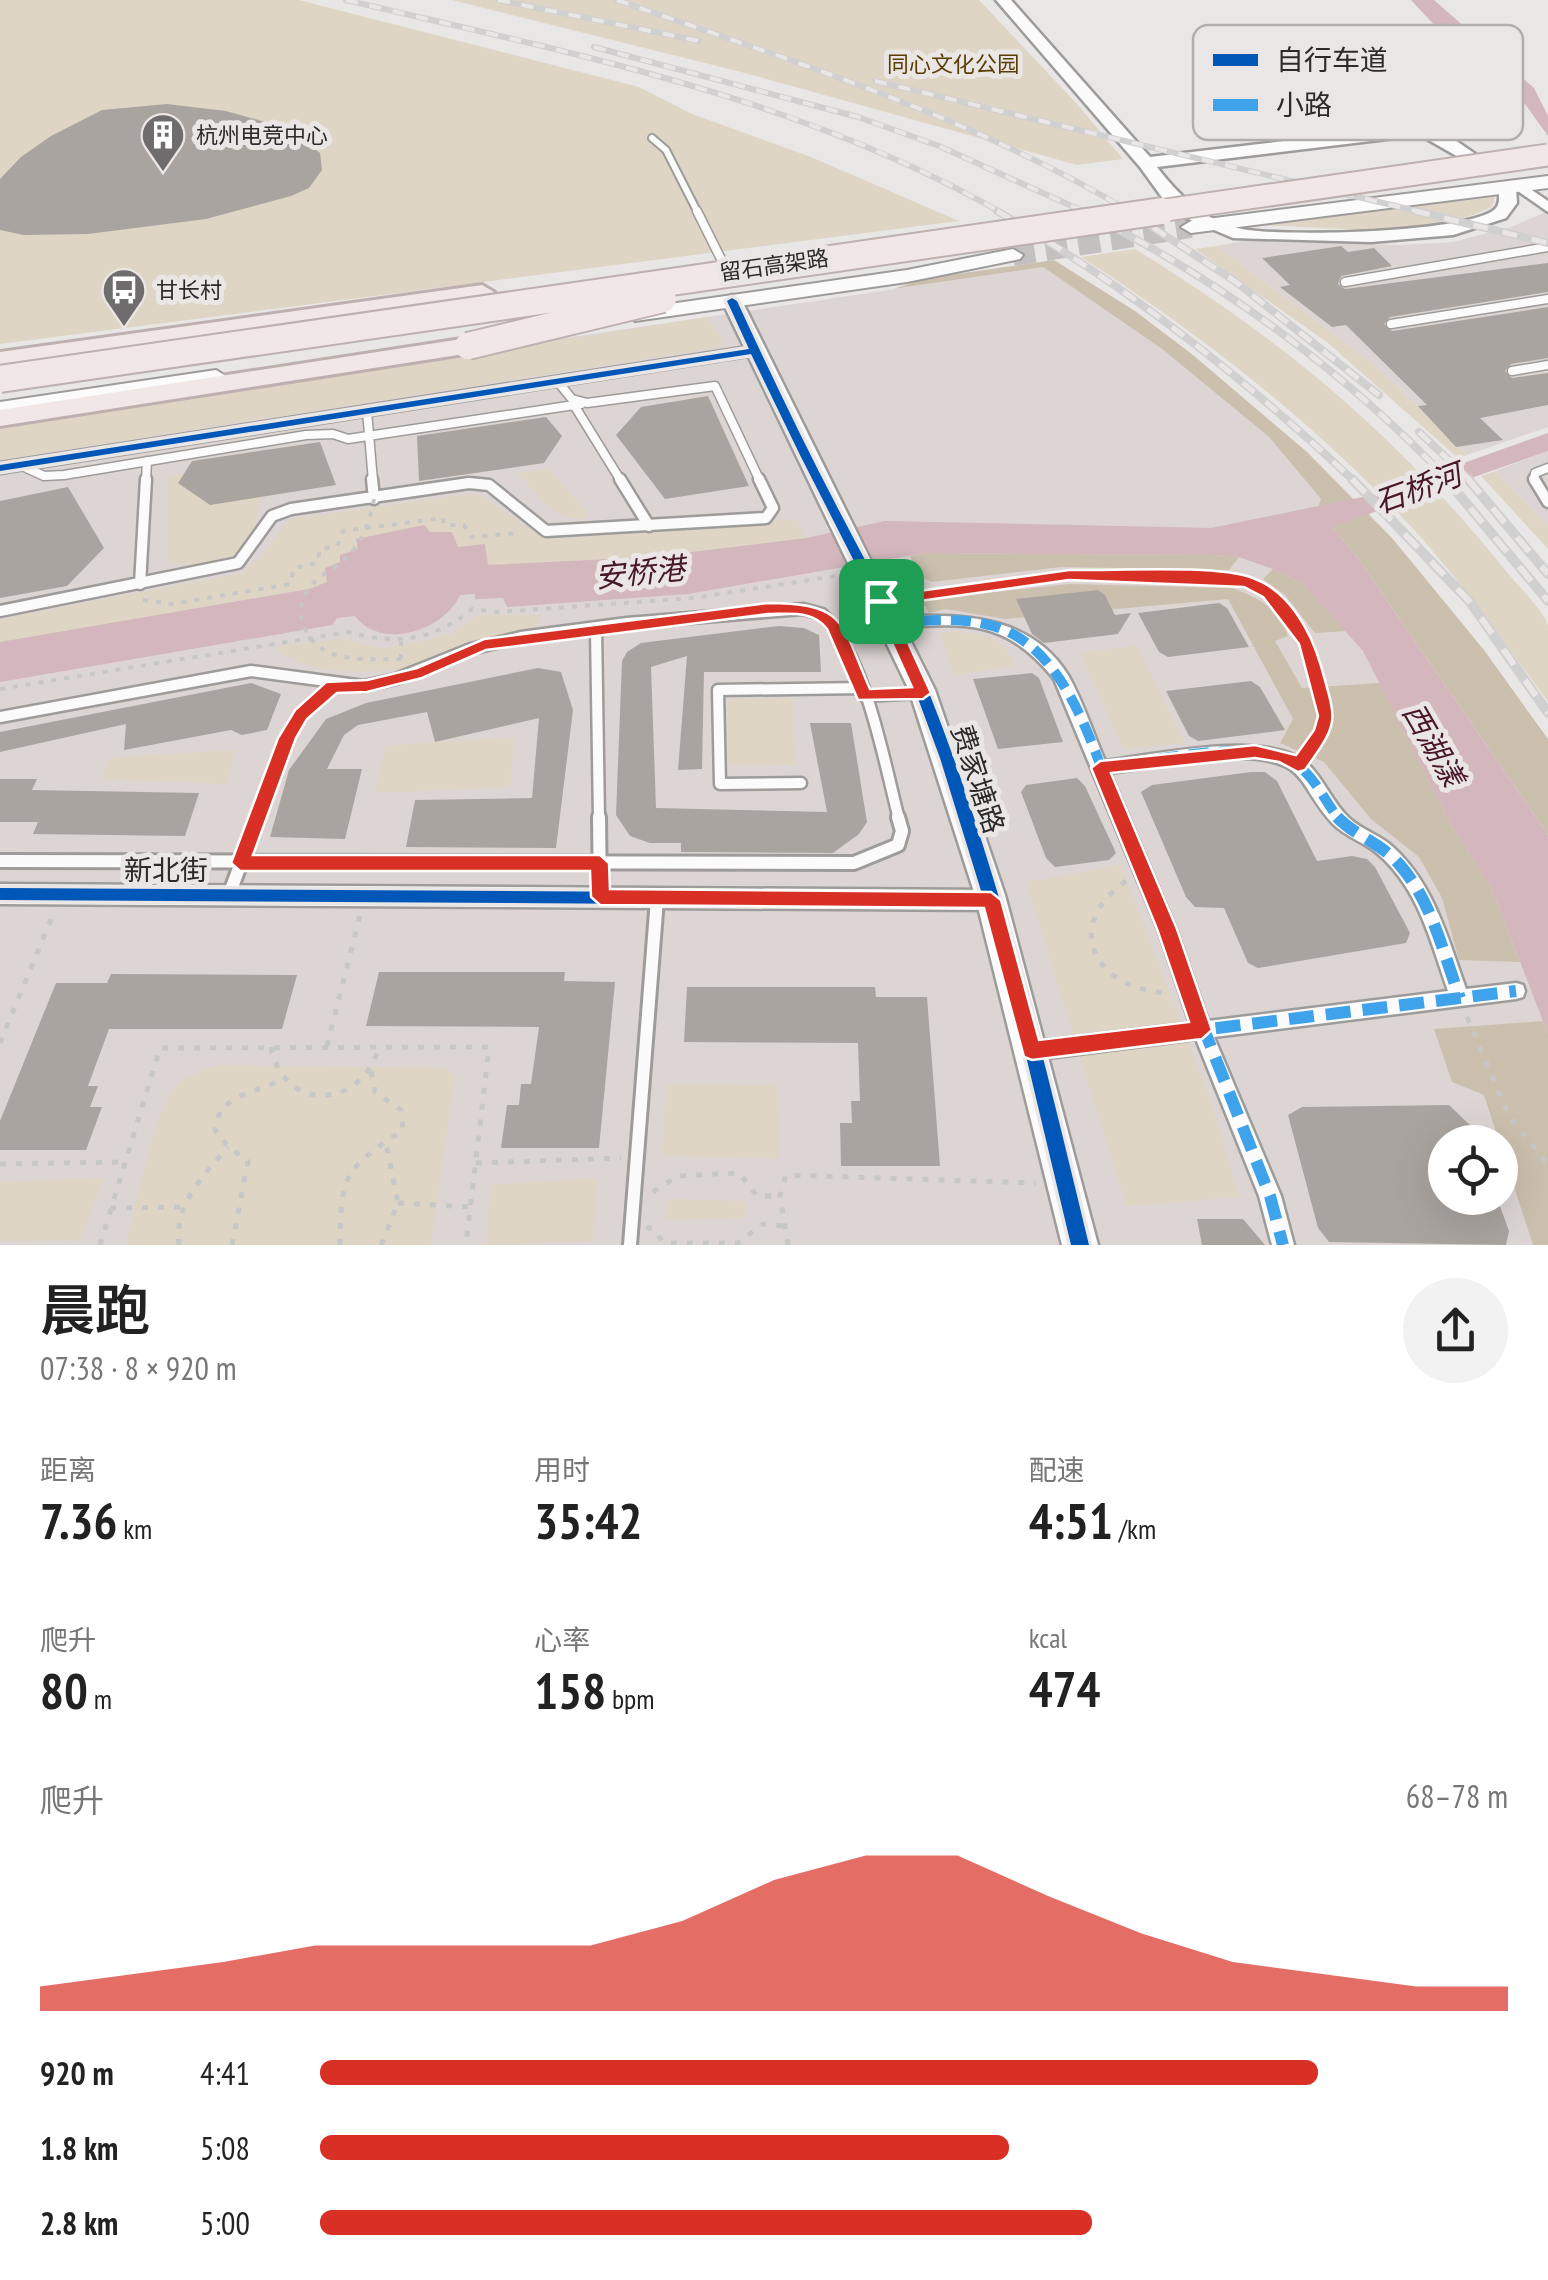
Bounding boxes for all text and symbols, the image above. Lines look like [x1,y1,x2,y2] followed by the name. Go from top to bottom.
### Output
[1193,25,1523,140] legend
[1276,41,1388,78] text: 自行车道
[887,50,1019,78] park label: 同心文化公园
[1276,86,1332,123] text: 小路
[140,112,186,173] building icon: 杭州电竞中心
[196,121,328,149] place label: 杭州电竞中心
[718,243,830,287] street label: 留石高架路
[101,267,147,328] bus stop icon: 甘长村
[156,276,222,304] place label: 甘长村
[1369,452,1471,521] water label: 石桥河
[593,547,691,596] water label: 安桥港
[839,559,924,644] pin
[854,574,909,629] icon: arrive
[1395,696,1476,796] water label: 西湖漾
[944,720,1013,838] street label: 费家塘路
[124,851,208,888] street label: 新北街
[1428,1125,1518,1215] map controls
[1428,1125,1518,1215] button: locate
[40,1274,150,1345] text: 晨跑
[1403,1278,1508,1383] button: share
[40,1347,237,1389] text: 07:38 · 8 × 920 m
[40,1451,96,1488] text: 距离
[534,1451,590,1488] text: 用时
[1029,1451,1085,1488] text: 配速
[40,1488,117,1553] text: 7.36
[534,1488,642,1553] text: 35:42
[1029,1488,1113,1553] text: 4:51
[117,1510,152,1547] text: km
[1113,1510,1156,1547] text: /km
[1029,1619,1067,1656] text: kcal
[40,1621,96,1658] text: 爬升
[534,1621,590,1658] text: 心率
[1029,1656,1100,1721] text: 474
[40,1658,88,1723] text: 80
[534,1658,606,1723] text: 158
[88,1680,112,1717] text: m
[606,1680,655,1717] text: bpm
[1406,1775,1508,1817] text: 68–78 m
[40,1779,104,1821] text: 爬升
[40,2052,114,2094] text: 920 m
[200,2052,250,2094] text: 4:41
[40,2127,118,2169] text: 1.8 km
[200,2127,250,2169] text: 5:08
[40,2202,118,2244] text: 2.8 km
[200,2202,250,2244] text: 5:00

